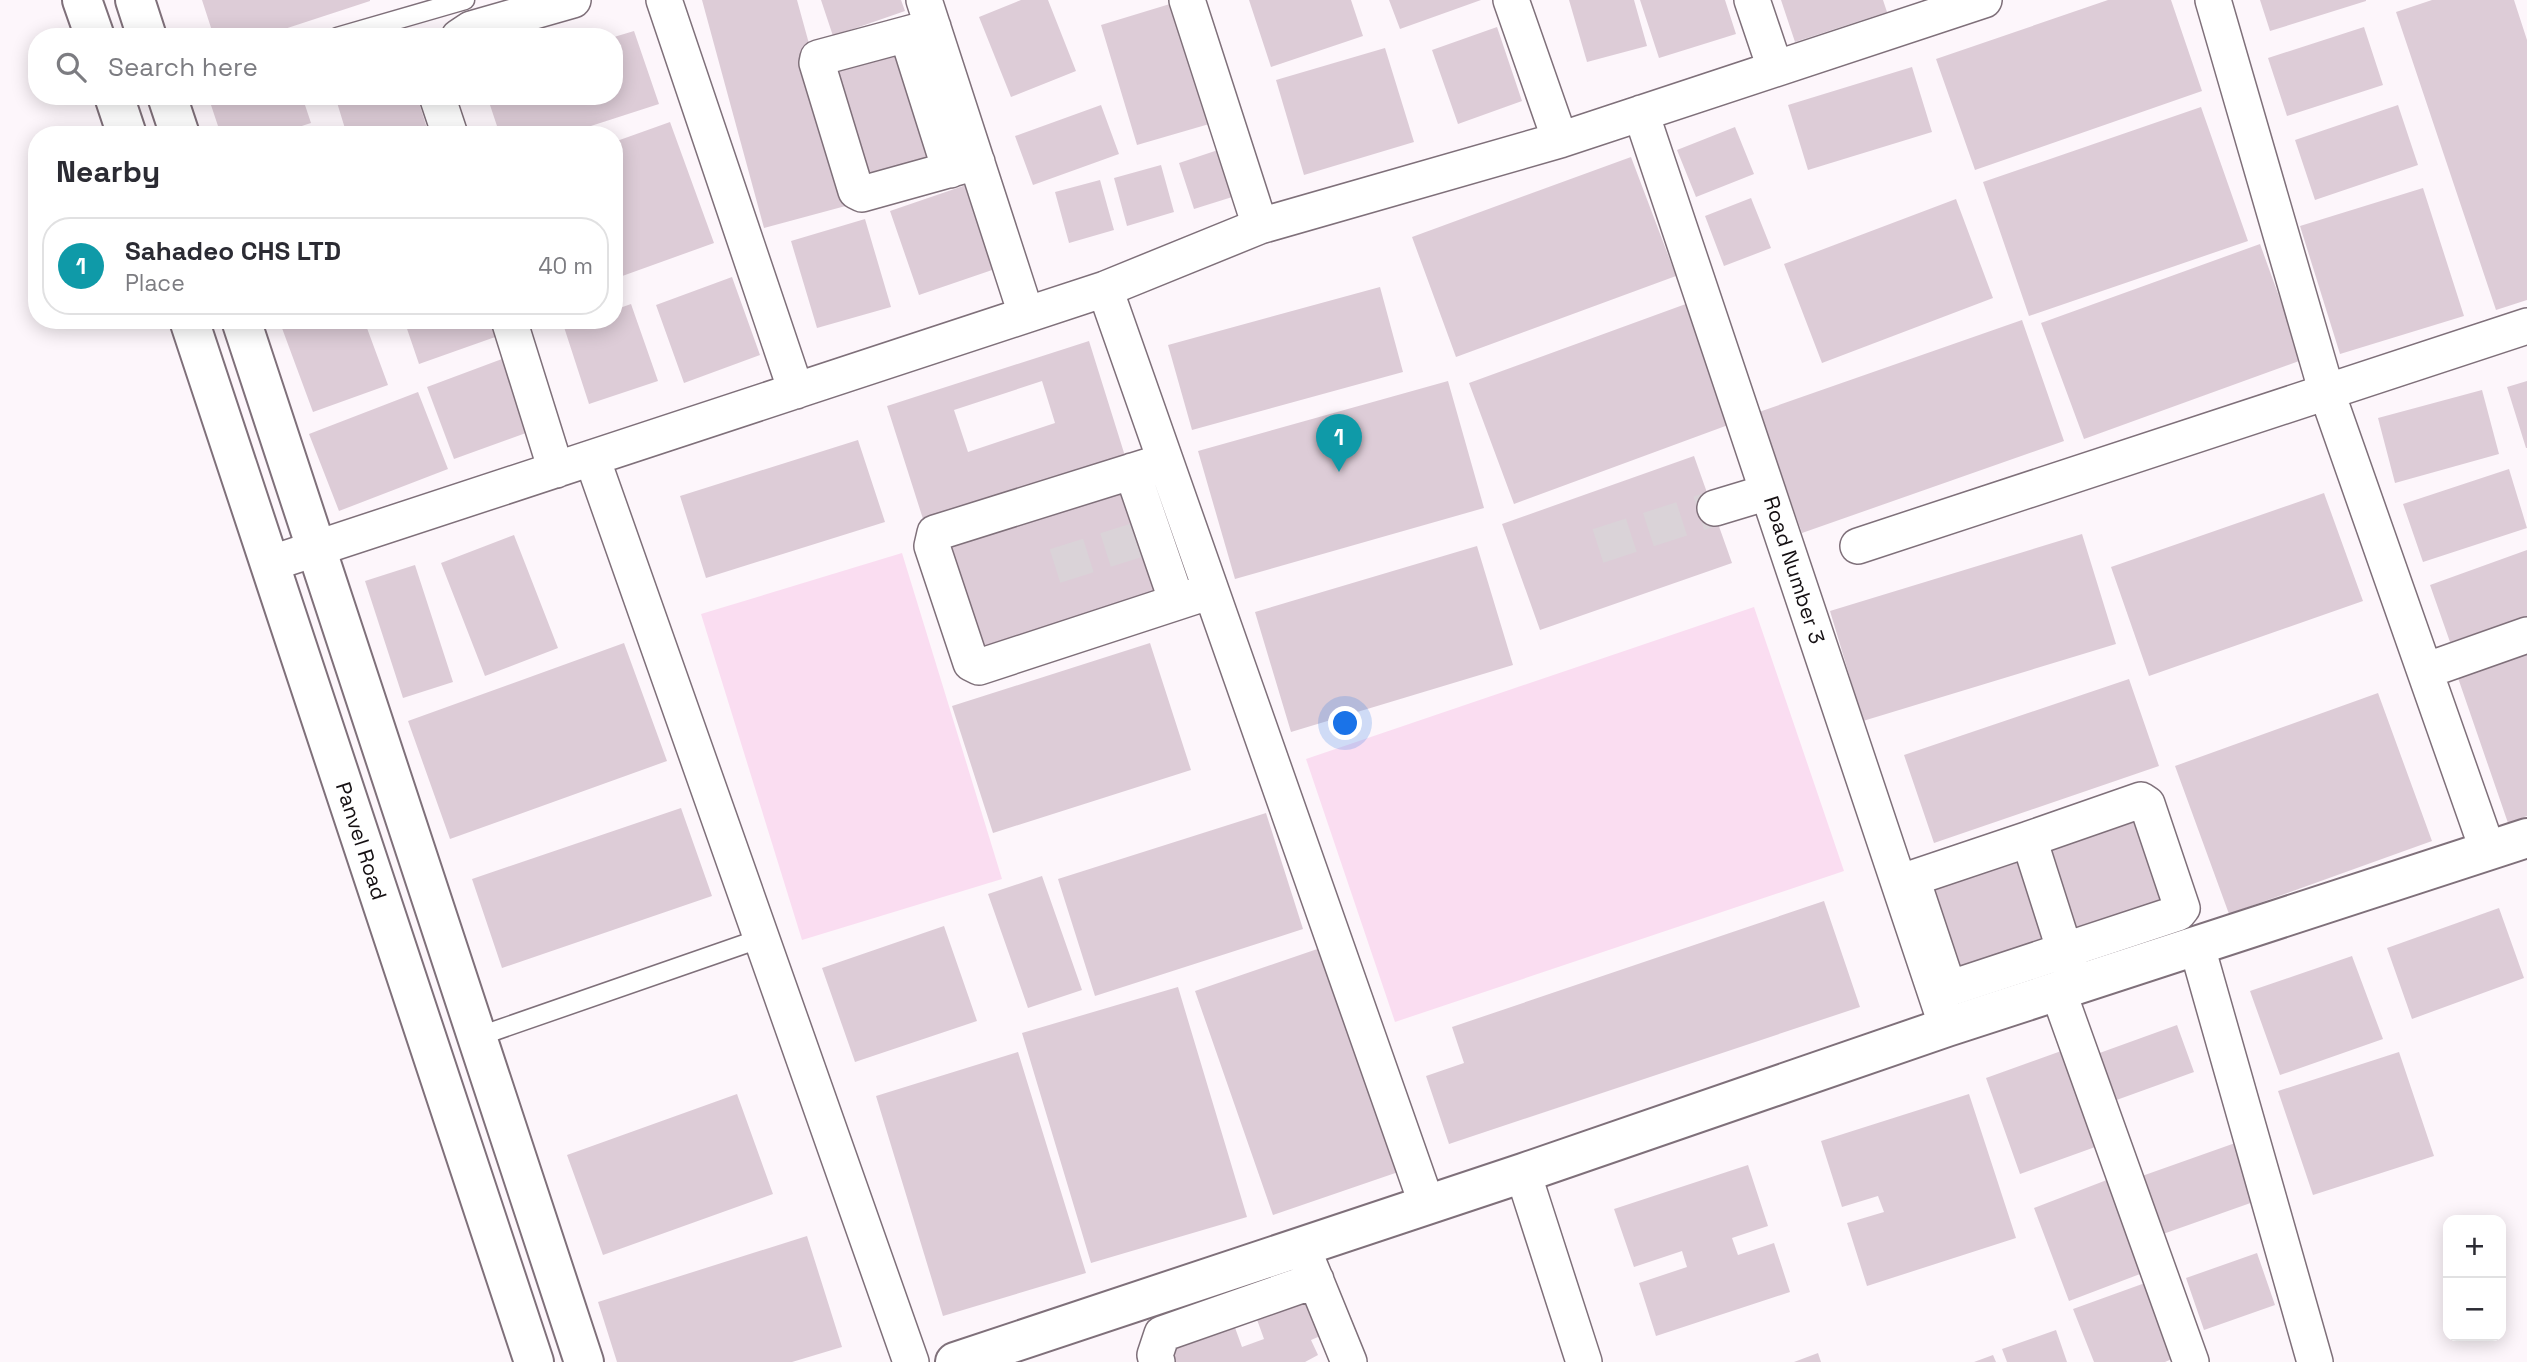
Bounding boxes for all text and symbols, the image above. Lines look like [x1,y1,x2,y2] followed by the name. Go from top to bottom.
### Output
[28,28,623,105] search box
[52,48,90,86] icon: search
[108,50,258,84] text: Search here
[56,152,160,191] text: Nearby
[125,234,341,268] text: Sahadeo CHS LTD
[76,251,86,281] text: 1
[538,251,593,281] text: 40 m
[125,268,185,298] text: Place
[1316,414,1362,472] pin: 1
[1758,493,1831,647] street label: Road Number 3
[1328,706,1362,740] your location
[330,778,393,903] street label: Panvel Road
[2443,1215,2506,1341] map controls
[2443,1215,2506,1278] button: +
[2443,1278,2506,1341] button: −

